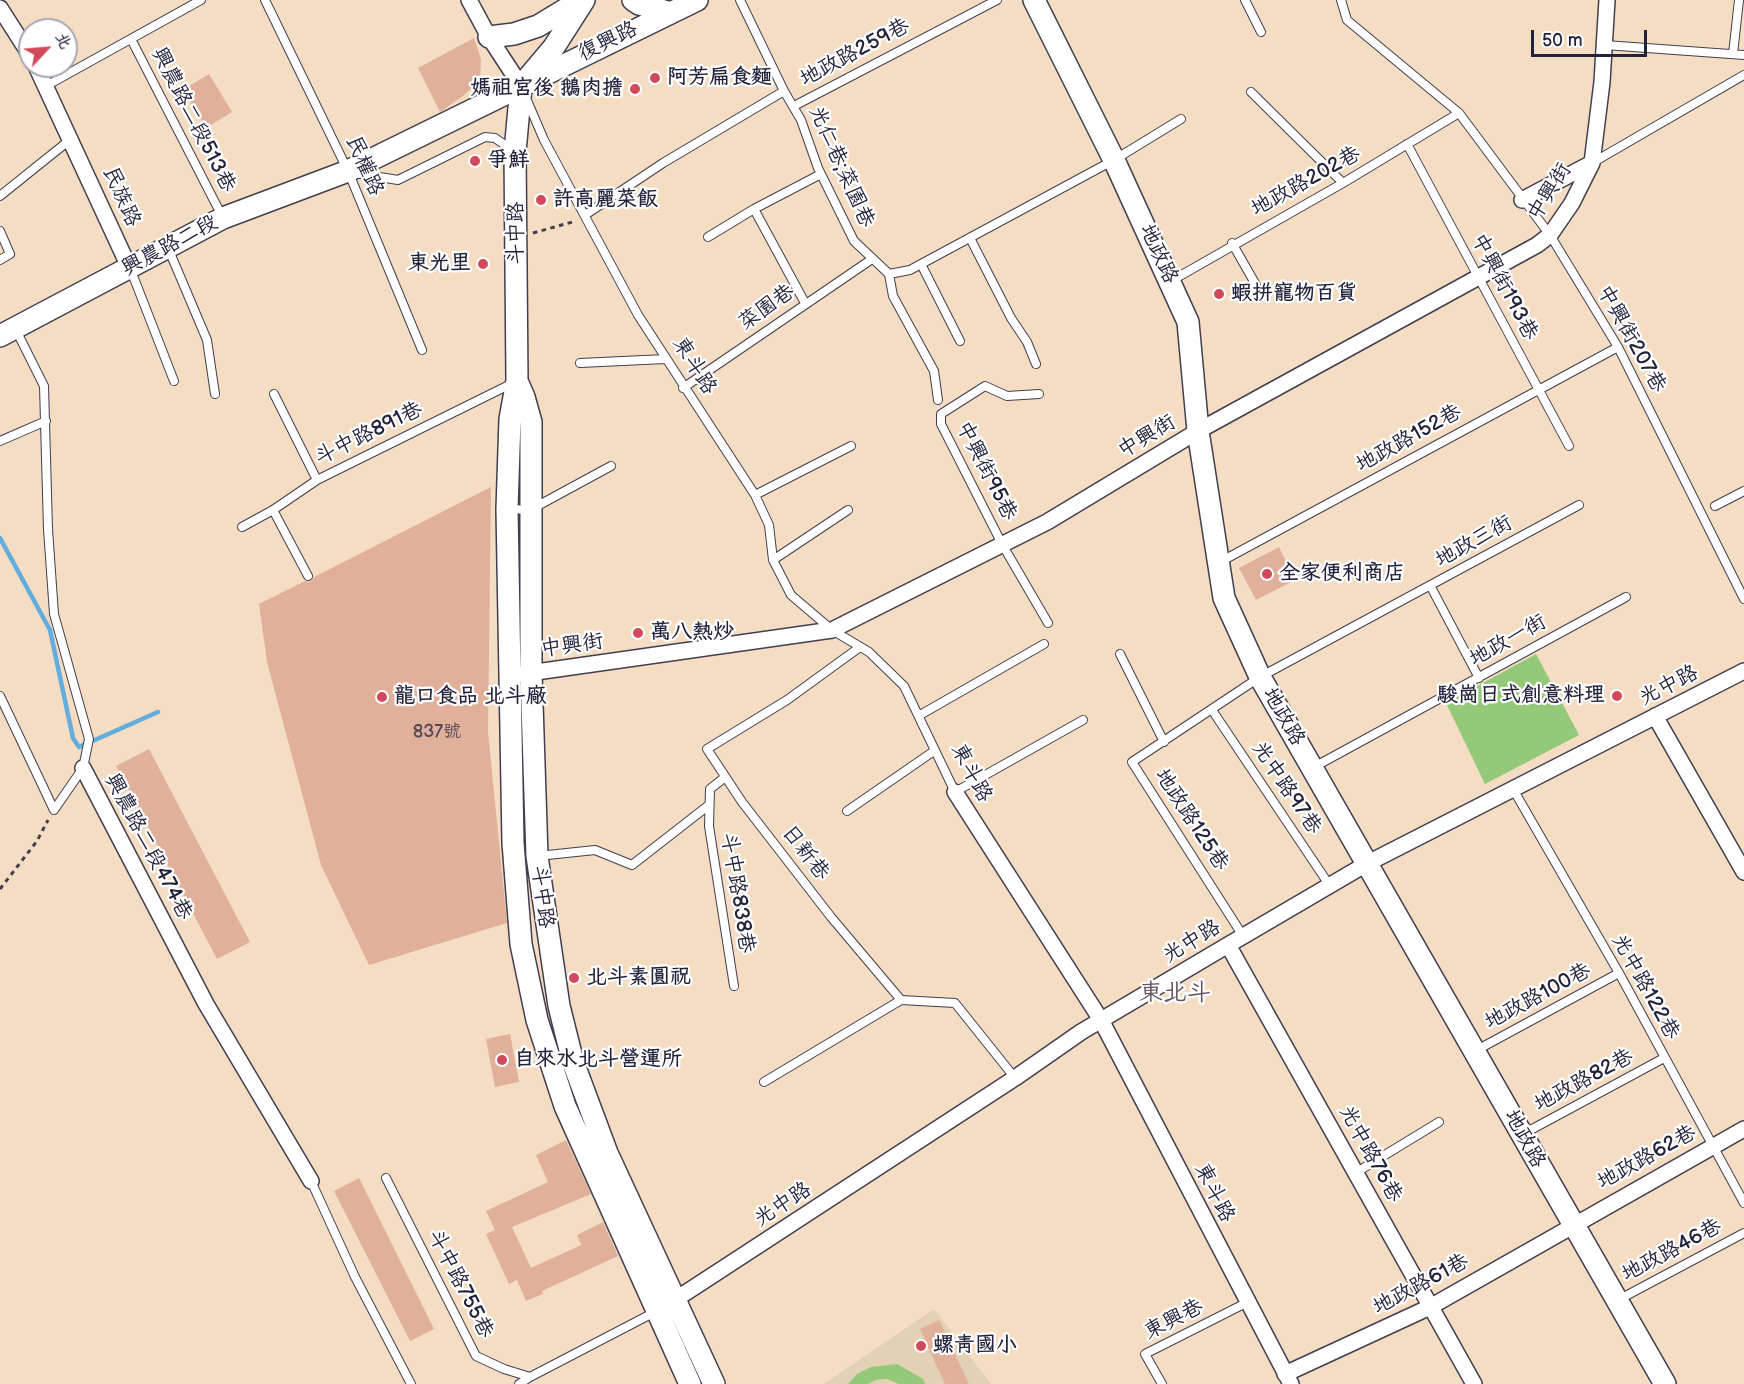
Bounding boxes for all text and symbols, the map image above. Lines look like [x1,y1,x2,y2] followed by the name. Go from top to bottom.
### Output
[796,14,914,92] street label: 地政路259巷
[574,17,642,67] street label: 復興路
[18,18,78,78] north arrow
[1534,18,1650,56] scale bar
[51,29,75,52] text: 北
[1542,30,1583,51] text: 50 m
[146,43,240,197] street label: 興農路二段513巷
[667,65,772,91] place label: 阿芳扁食麵
[648,71,662,85] marker: 阿芳扁食麵
[470,76,623,102] place label: 媽祖宮後 鵝肉擔
[628,82,642,96] marker: 媽祖宮後 鵝肉擔
[803,102,879,232] street label: 光仁巷;菜園巷
[340,132,388,200] street label: 民權路
[1247,142,1365,222] street label: 地政路202巷
[487,148,529,174] place label: 爭鮮
[468,154,482,168] marker: 爭鮮
[1523,159,1577,225] street label: 中興街
[97,163,145,231] street label: 民族路
[553,187,658,213] place label: 許高麗菜飯
[534,193,548,207] marker: 許高麗菜飯
[504,202,530,264] street label: 斗中路
[118,210,222,282] street label: 興農路二段
[1133,220,1183,288] street label: 地政路
[1465,229,1543,345] street label: 中興街193巷
[408,251,471,277] place label: 東光里
[476,257,490,271] marker: 東光里
[734,280,800,336] street label: 菜園巷
[1231,281,1357,307] place label: 蝦拼寵物百貨
[1591,281,1671,397] street label: 中興街207巷
[1212,287,1226,301] marker: 蝦拼寵物百貨
[667,333,721,399] street label: 東斗路
[311,397,427,471] street label: 斗中路891巷
[1352,400,1466,478] street label: 地政路152巷
[1114,410,1180,464] street label: 中興街
[950,417,1022,525] street label: 中興街95巷
[1431,511,1517,573] street label: 地政三街
[1279,561,1405,587] place label: 全家便利商店
[1260,567,1274,581] marker: 全家便利商店
[1465,610,1551,672] street label: 地政一街
[650,620,734,646] place label: 萬八熱炒
[631,626,645,640] marker: 萬八熱炒
[539,629,605,663] street label: 中興街
[1635,660,1703,712] street label: 光中路
[1256,683,1310,751] street label: 地政路
[1437,683,1605,709] place label: 駿崗日式創意料理
[394,684,547,710] place label: 龍口食品 北斗廠
[1610,689,1624,703] marker: 駿崗日式創意料理
[375,690,389,704] marker: 龍口食品 北斗廠
[413,721,461,743] house number: 837號
[1246,737,1326,839] street label: 光中路97巷
[945,739,997,807] street label: 東斗路
[1149,764,1233,876] street label: 地政路125巷
[99,770,197,924] street label: 興農路二段474巷
[776,820,834,886] street label: 日新巷
[715,831,759,955] street label: 斗中路838巷
[526,864,558,930] street label: 斗中路
[1159,915,1225,969] street label: 光中路
[1606,930,1684,1044] street label: 光中路122巷
[1481,958,1595,1036] street label: 地政路100巷
[586,965,691,991] place label: 北斗素圓祝
[567,971,581,985] marker: 北斗素圓祝
[1139,980,1211,1008] district label: 東北斗
[1530,1044,1638,1118] street label: 地政路82巷
[514,1047,682,1073] place label: 自來水北斗營運所
[495,1053,509,1067] marker: 自來水北斗營運所
[1333,1101,1407,1207] street label: 光中路76巷
[1498,1105,1550,1173] street label: 地政路
[1593,1121,1701,1195] street label: 地政路62巷
[1188,1159,1240,1227] street label: 東斗路
[750,1177,816,1233] street label: 光中路
[1618,1214,1726,1288] street label: 地政路46巷
[422,1226,498,1342] street label: 斗中路755巷
[1369,1249,1473,1321] street label: 地政路61巷
[1140,1294,1208,1346] street label: 東興巷
[933,1333,1017,1359] place label: 螺青國小
[914,1339,928,1353] marker: 螺青國小

